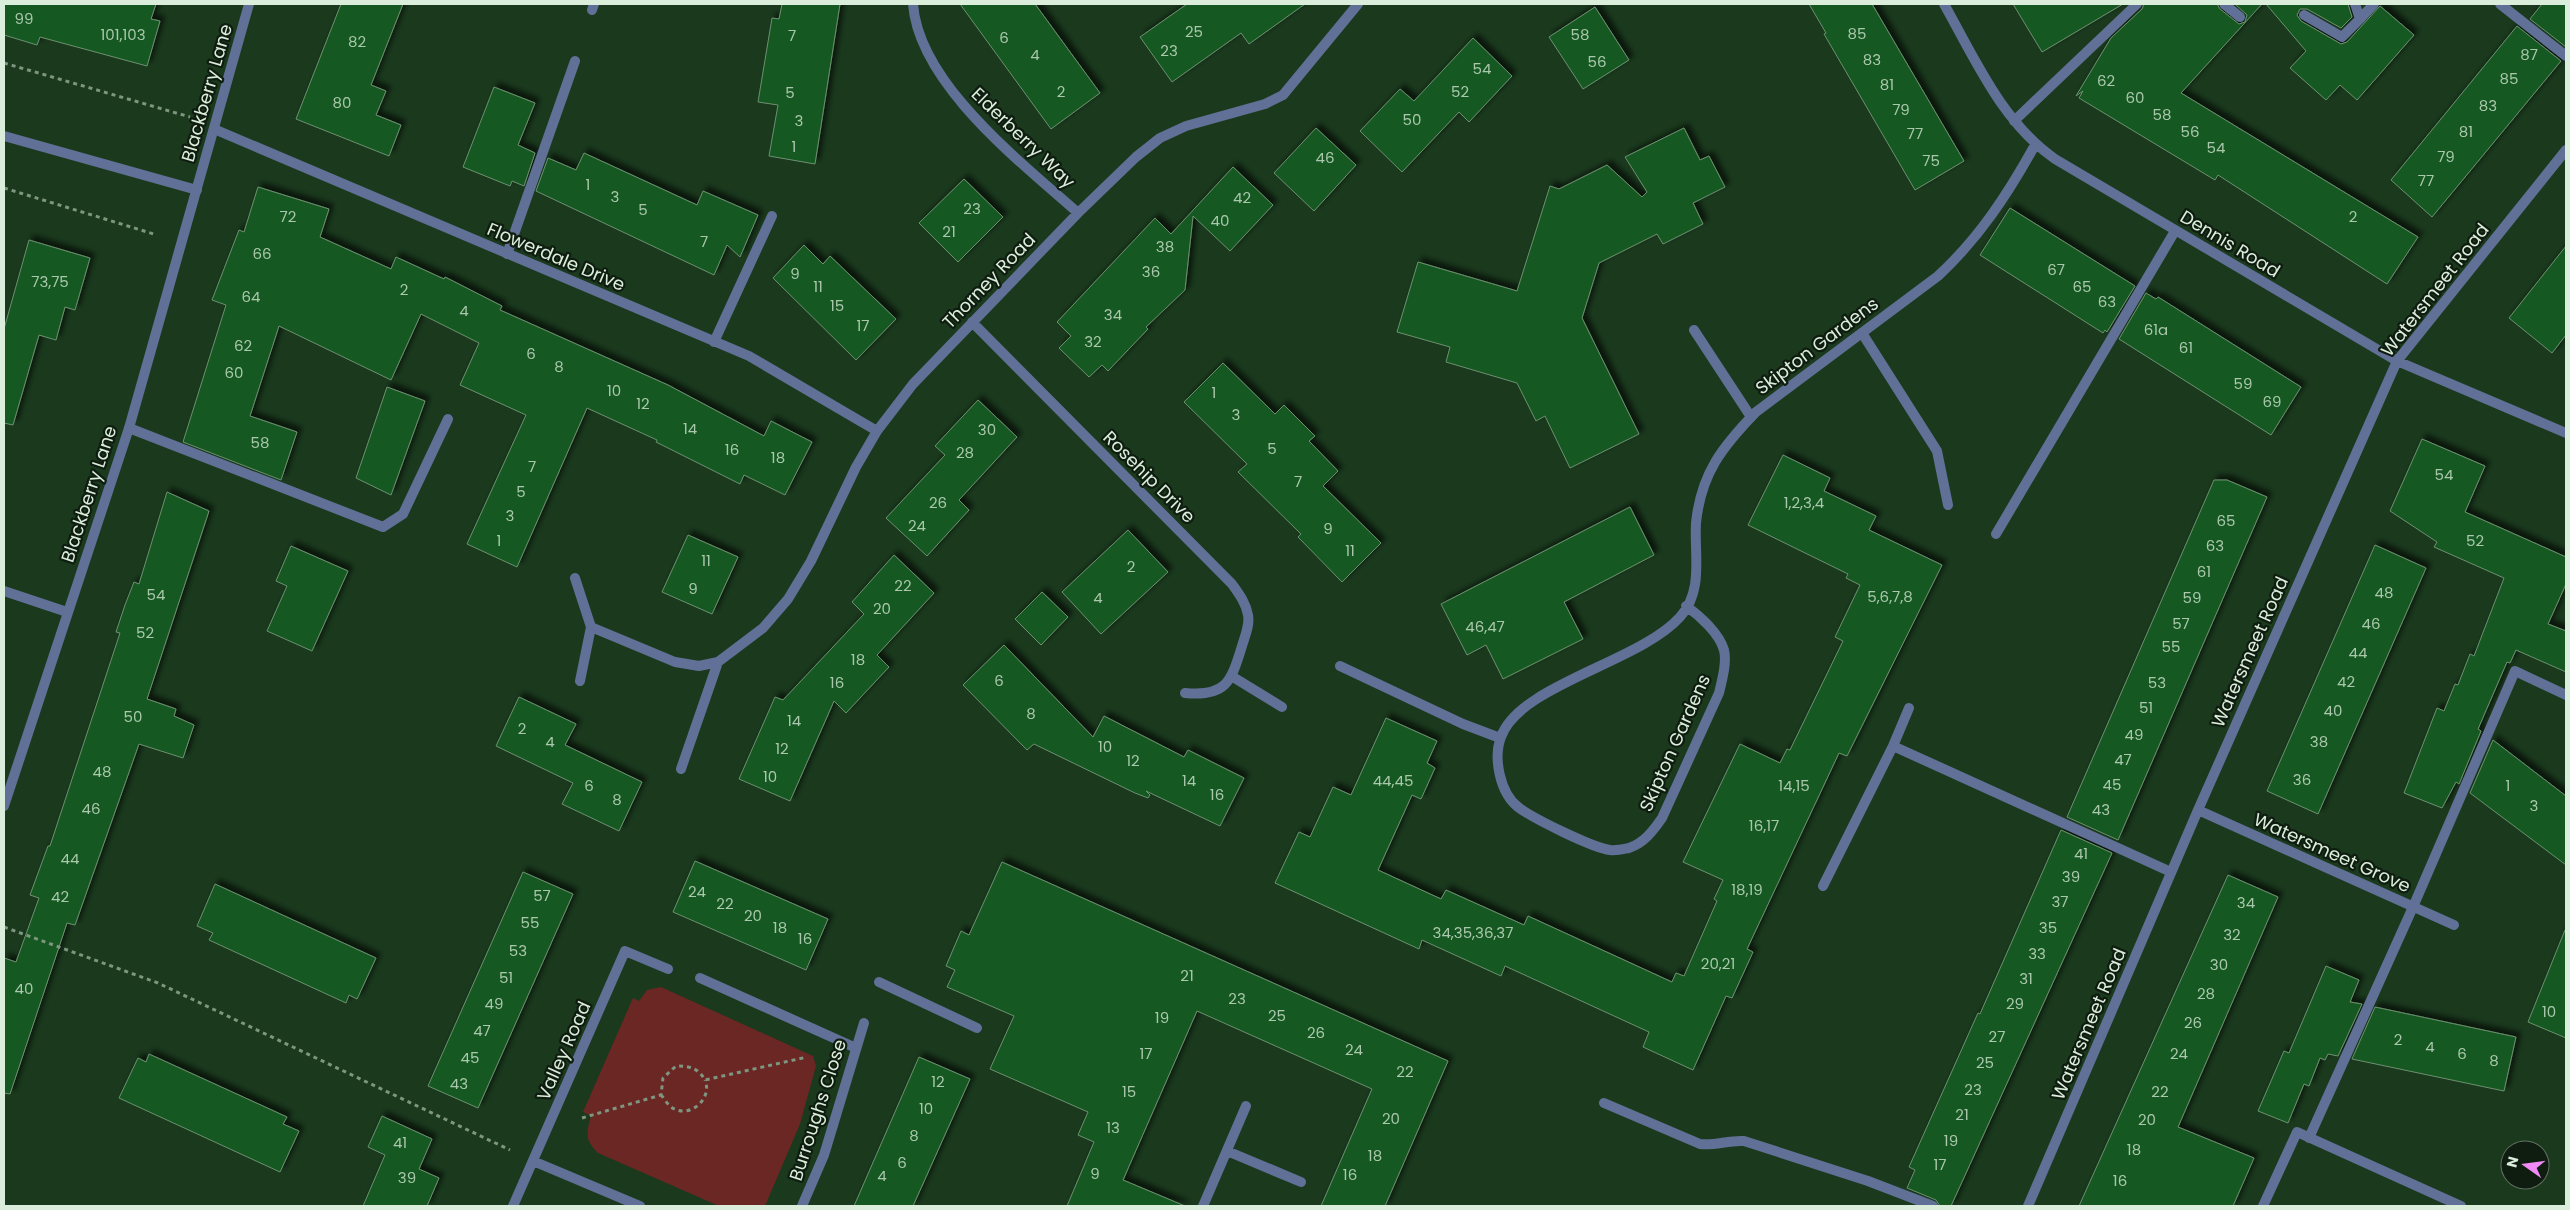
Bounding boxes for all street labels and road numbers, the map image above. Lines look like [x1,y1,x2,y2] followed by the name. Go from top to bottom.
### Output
[175,21,238,165] street label: Blackberry Lane
[966,82,1081,194] street label: Elderberry Way
[2176,204,2285,283] street label: Dennis Road
[483,216,629,297] street label: Flowerdale Drive
[2375,218,2495,361] street label: Watersmeet Road
[937,227,1041,334] street label: Thorney Road
[1750,291,1883,400] street label: Skipton Gardens
[55,422,122,565] street label: Blackberry Lane
[1098,425,1201,528] street label: Rosehip Drive
[2205,572,2294,731] street label: Watersmeet Road
[1633,670,1716,815] street label: Skipton Gardens
[2250,807,2415,898] street label: Watersmeet Grove
[2045,944,2132,1104] street label: Watersmeet Road
[531,997,597,1104] street label: Valley Road
[783,1036,852,1184] street label: Burroughs Close

